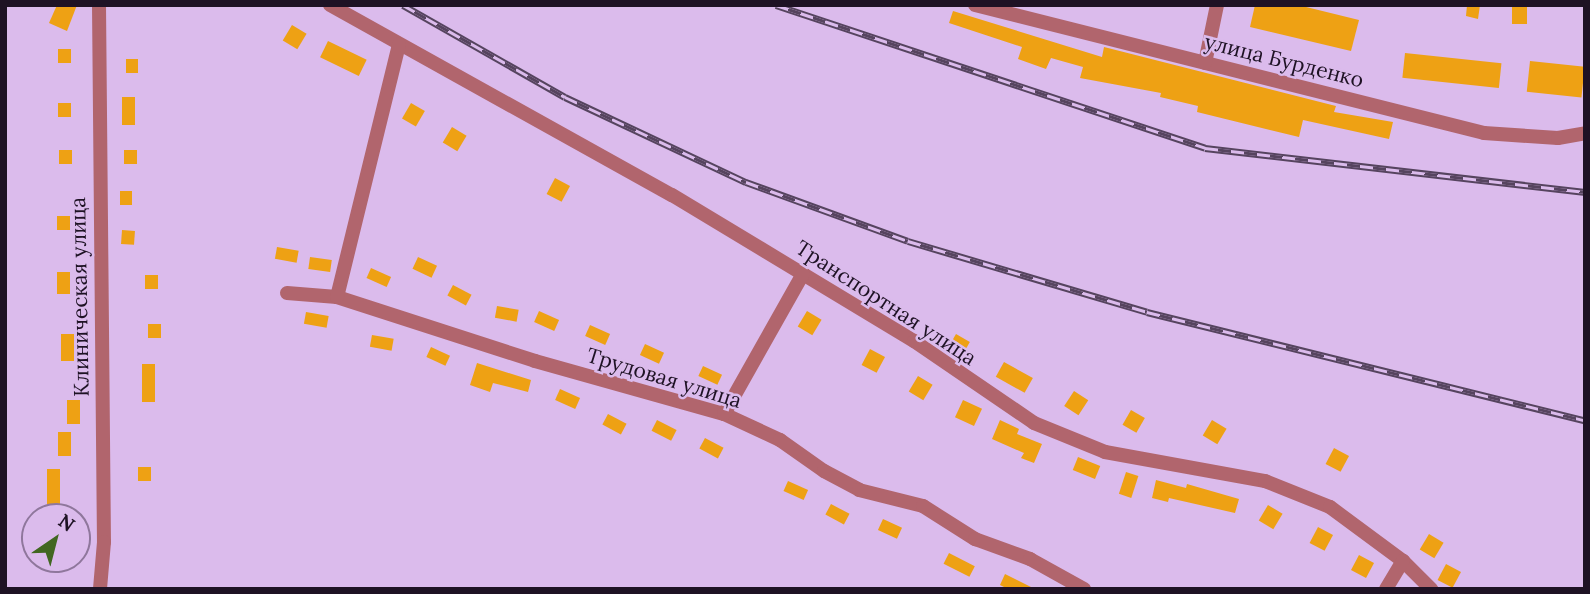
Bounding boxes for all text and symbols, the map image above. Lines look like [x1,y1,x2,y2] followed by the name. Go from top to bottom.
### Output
[1202,29,1366,93] street label: улица Бурденко
[66,197,94,397] street label: Клиническая улица
[791,235,981,371] street label: Транспортная улица
[583,342,745,414] street label: Трудовая улица
[21,503,91,573] north arrow
[54,508,80,536] text: N

